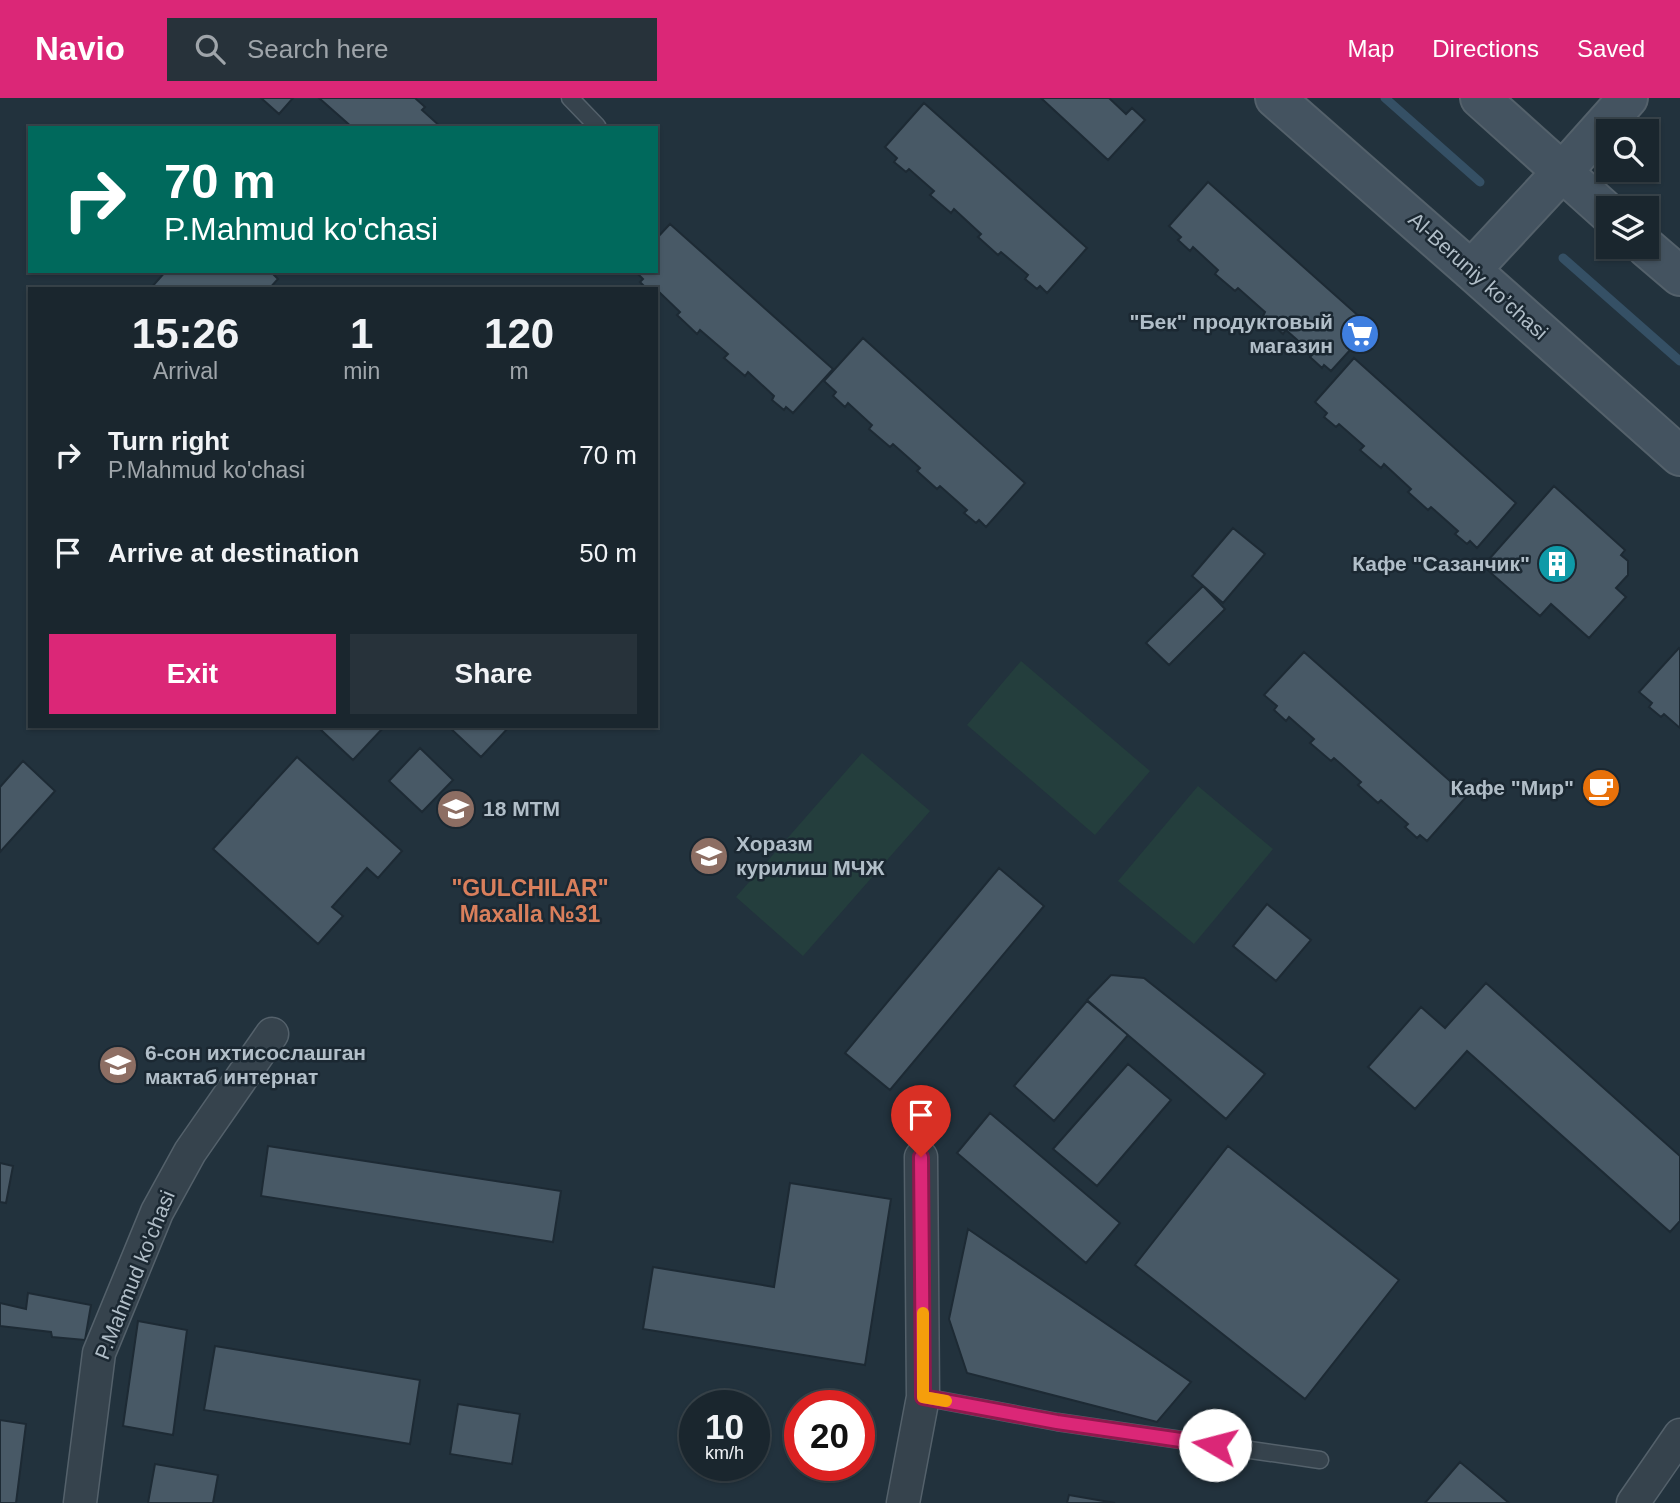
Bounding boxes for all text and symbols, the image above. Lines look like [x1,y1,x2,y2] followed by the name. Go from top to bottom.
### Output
[167,18,657,81] search box
[35,30,125,67] text: Navio
[191,30,229,68] icon: search
[247,34,389,64] text: Search here
[1348,35,1394,62] text: Map
[1432,35,1539,62] text: Directions
[1577,35,1645,62] text: Saved
[1596,119,1659,259] map controls
[1596,119,1659,182] button: search
[49,154,140,245] icon: right
[164,154,276,208] text: 70 m
[1596,196,1659,259] button: layers
[1404,207,1552,344] street label: Al-Beruniy ko’chasi
[164,211,438,247] text: P.Mahmud ko'chasi
[132,310,239,357] text: 15:26
[350,310,373,357] text: 1
[484,310,554,357] text: 120
[1130,310,1333,357] place label: "Бек" продуктовый магазин
[1339,313,1381,355] supermarket icon: "Бек" продуктовый магазин
[153,358,218,384] text: Arrival
[343,358,380,384] text: min
[510,358,529,384] text: m
[108,426,229,456] text: Turn right
[49,436,87,474] icon: right
[579,440,637,470] text: 70 m
[108,457,305,483] text: P.Mahmud ko'chasi
[49,534,87,572] icon: arrive
[108,538,359,568] text: Arrive at destination
[579,538,637,568] text: 50 m
[1536,543,1578,585] building icon: Кафе "Сазанчик"
[1352,552,1530,575] place label: Кафе "Сазанчик"
[49,634,336,714] button: Exit
[350,634,637,714] button: Share
[1580,767,1622,809] cafe icon: Кафе "Мир"
[1450,776,1574,799] place label: Кафе "Мир"
[435,788,477,830] school or university icon: 18 MTM
[483,797,560,820] place label: 18 MTM
[736,832,885,879] place label: Хоразм курилиш МЧЖ
[688,835,730,877] school or university icon: Хоразм курилиш МЧЖ
[451,875,609,927] district label: "GULCHILAR" Maxalla №31
[145,1041,366,1088] place label: 6-сон ихтисослашган мактаб интернат
[97,1044,139,1086] school or university icon: 6-сон ихтисослашган мактаб интернат
[891,1085,951,1157] pin
[902,1096,940,1134] icon: arrive
[90,1187,179,1363] street label: P.Mahmud ko'chasi
[784,1390,875,1481] speed limit sign: 20
[705,1407,744,1446] text: 10
[1178,1408,1252,1482] position arrow
[705,1443,744,1463] text: km/h

